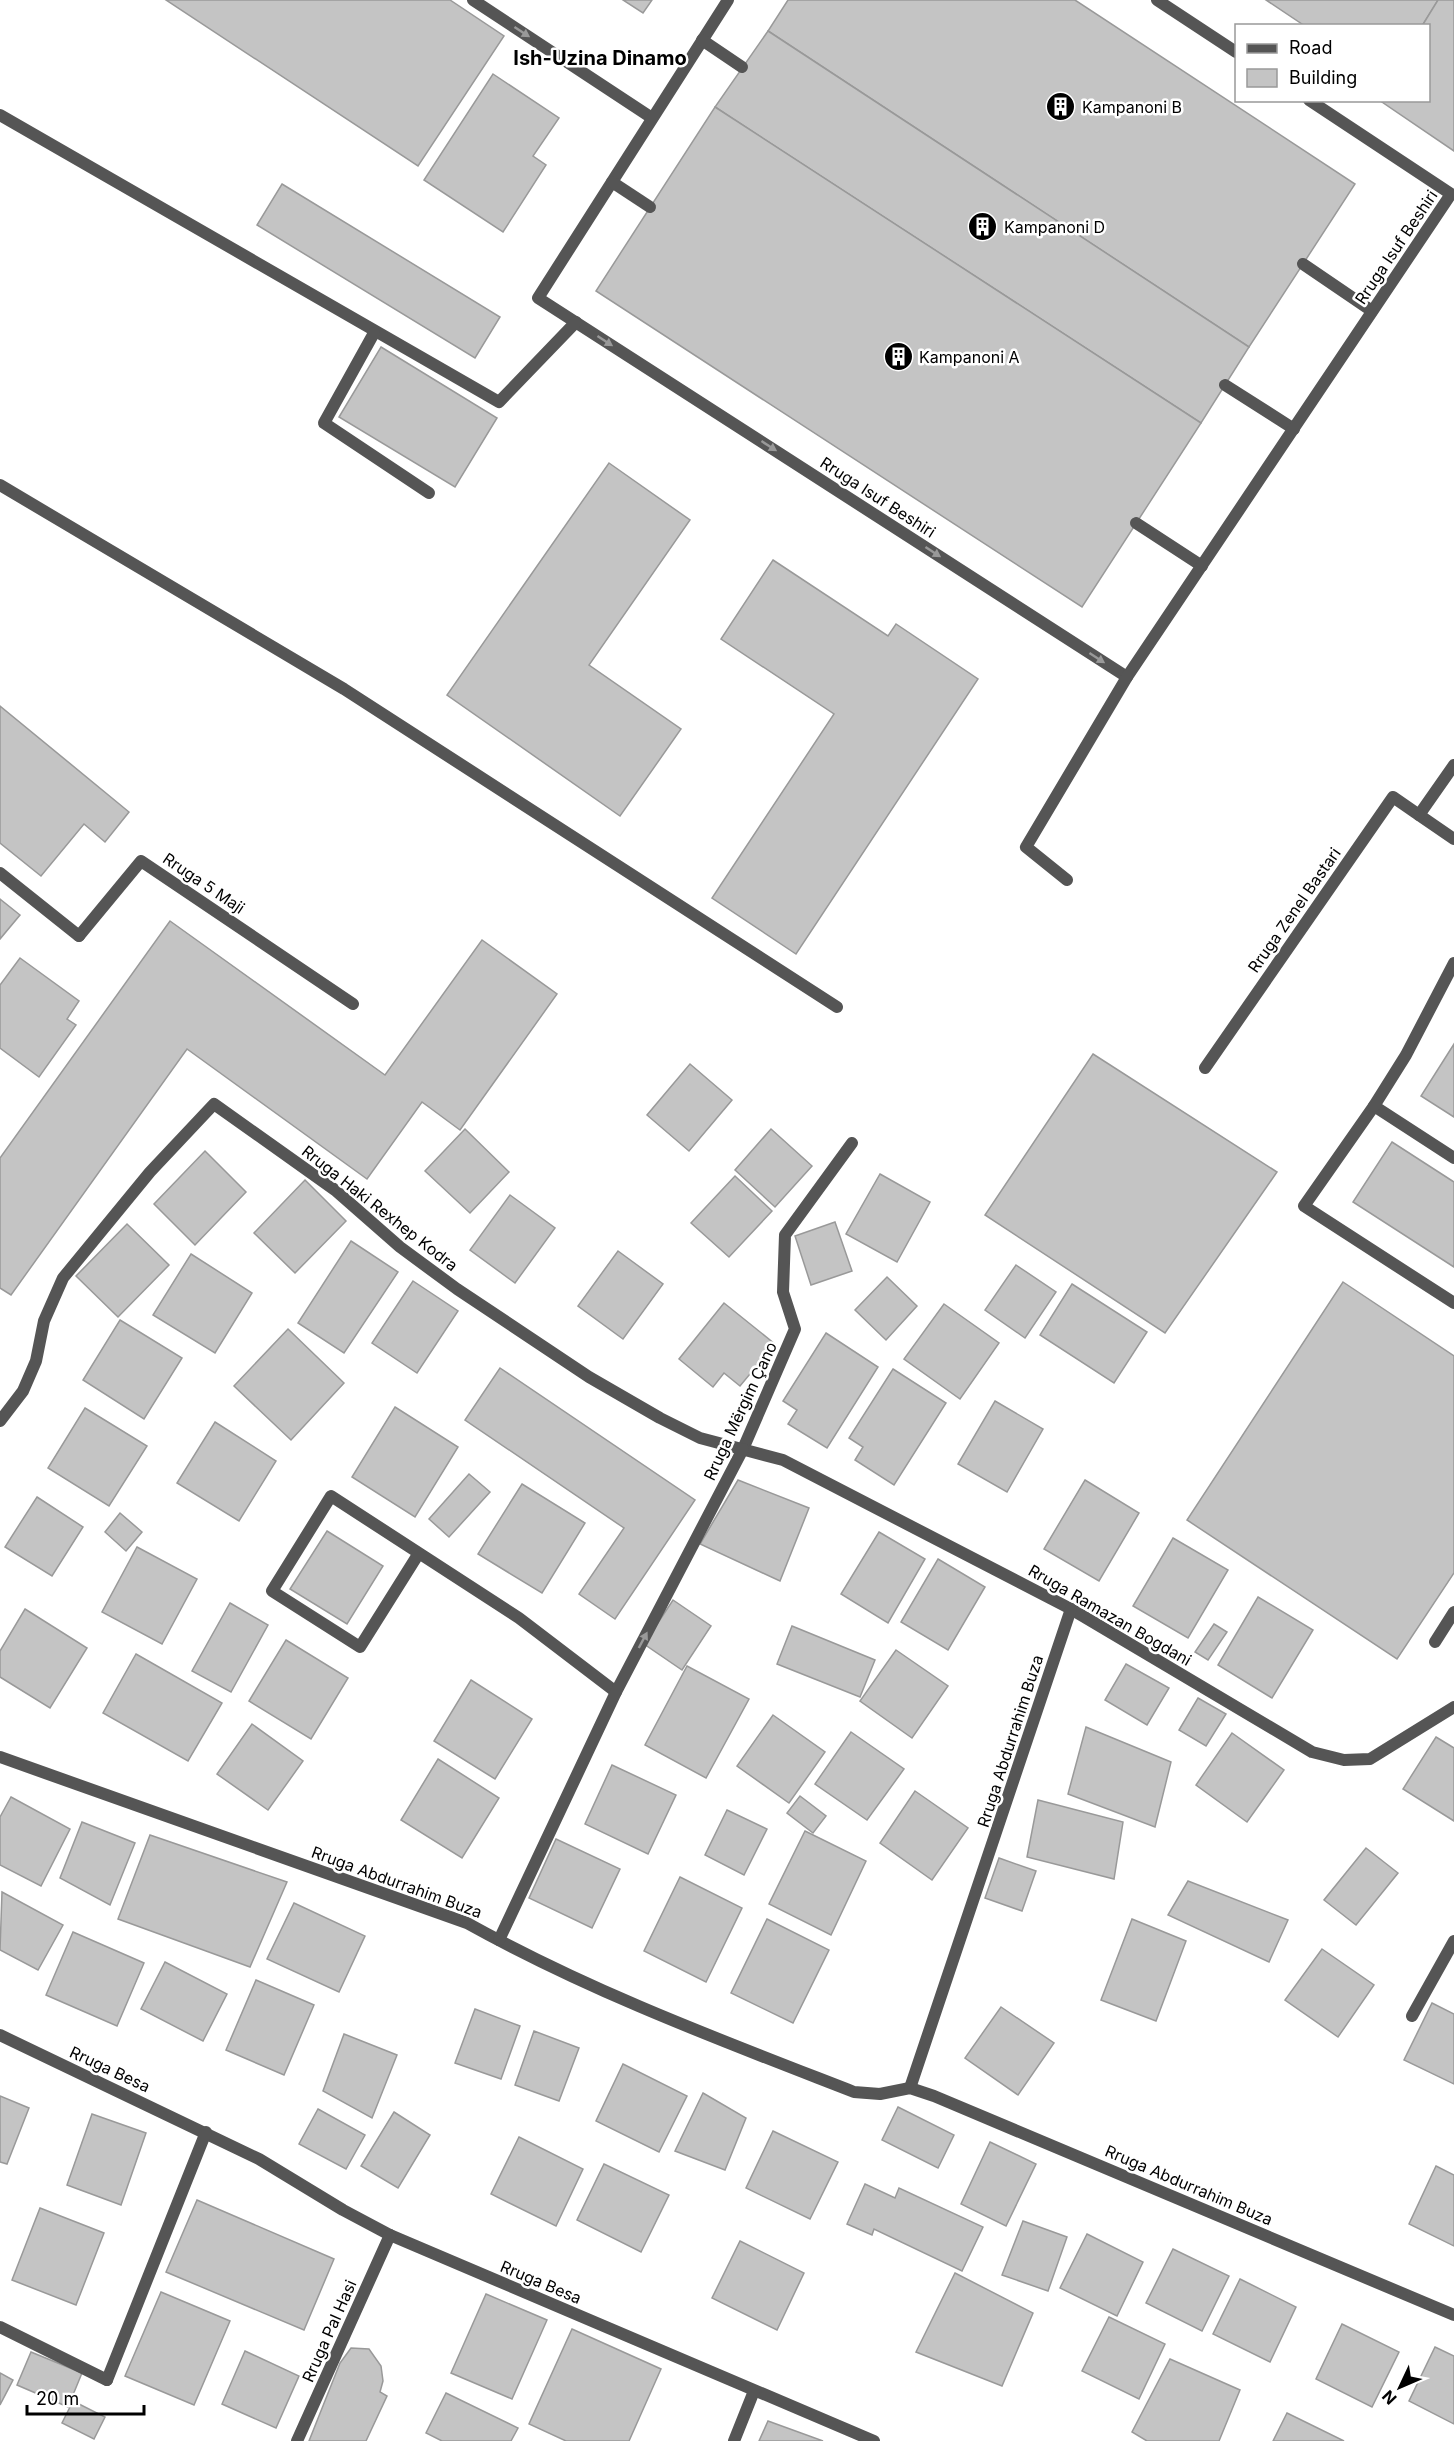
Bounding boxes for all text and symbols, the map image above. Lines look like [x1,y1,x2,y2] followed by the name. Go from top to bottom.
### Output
[1235,24,1430,102] legend
[513,26,529,38] one-way arrow
[1289,37,1332,58] text: Road
[513,46,687,70] district label: Ish-Uzina Dinamo
[1289,67,1357,88] text: Building
[1045,91,1077,123] building icon: Kampanoni B
[1082,97,1182,117] place label: Kampanoni B
[1350,186,1442,308] street label: Rruga Isuf Beshiri
[967,211,999,243] building icon: Kampanoni D
[1004,217,1105,237] place label: Kampanoni D
[597,335,613,346] one-way arrow
[882,341,914,373] building icon: Kampanoni A
[919,347,1020,367] place label: Kampanoni A
[761,441,777,452] one-way arrow
[817,452,939,542] street label: Rruga Isuf Beshiri
[925,546,941,557] one-way arrow
[1089,652,1105,663] one-way arrow
[1243,844,1345,976] street label: Rruga Zenel Bastari
[159,848,249,918] street label: Rruga 5 Maji
[298,1141,462,1275] street label: Rruga Haki Rexhep Kodra
[699,1339,781,1483] street label: Rruga Mërgim Çano
[1025,1560,1195,1670] street label: Rruga Ramazan Bogdani
[638,1632,648,1649] one-way arrow
[973,1652,1047,1830] street label: Rruga Abdurrahim Buza
[309,1842,485,1922] street label: Rruga Abdurrahim Buza
[67,2042,153,2096] street label: Rruga Besa
[1102,2141,1276,2229] street label: Rruga Abdurrahim Buza
[497,2256,585,2308] street label: Rruga Besa
[298,2277,360,2385] street label: Rruga Pal Hasi
[1370,2357,1430,2417] north arrow
[27,2378,144,2416] scale bar
[1378,2386,1401,2409] text: N
[36,2388,79,2409] text: 20 m

